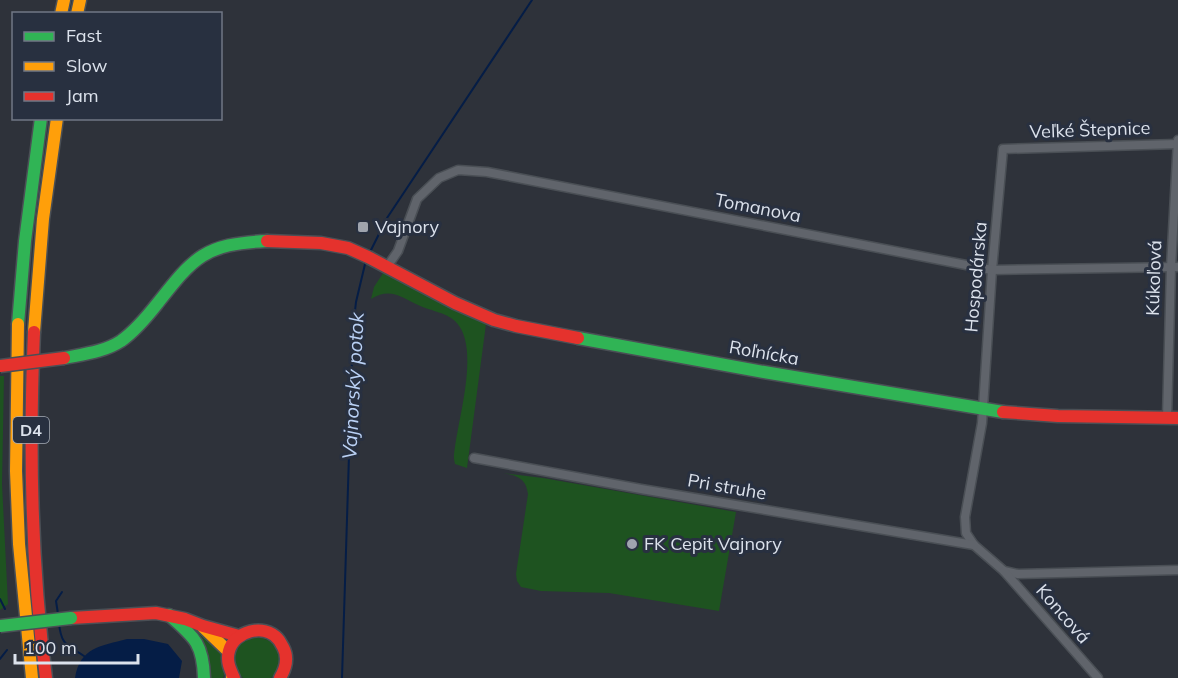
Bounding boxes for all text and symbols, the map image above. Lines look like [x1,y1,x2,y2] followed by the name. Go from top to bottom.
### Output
[12,12,222,120] legend
[66,24,102,47] text: Fast
[66,54,108,77] text: Slow
[66,84,99,107] text: Jam
[1029,116,1151,143] street label: Veľké Štepnice
[713,188,803,227] street label: Tomanova
[375,215,440,238] place label: Vajnory
[356,220,370,234] marker: Vajnory
[959,221,992,333] street label: Hospodárska
[1141,240,1166,316] street label: Kúkoľová
[336,311,369,460] water label: Vajnorský potok
[727,335,801,370] street label: Roľnícka
[13,417,49,443] road number: D4
[686,468,768,505] street label: Pri struhe
[644,532,782,555] place label: FK Cepit Vajnory
[625,537,639,551] marker: FK Cepit Vajnory
[1031,579,1095,648] street label: Koncová
[15,627,138,665] scale bar
[24,636,77,659] text: 100 m

